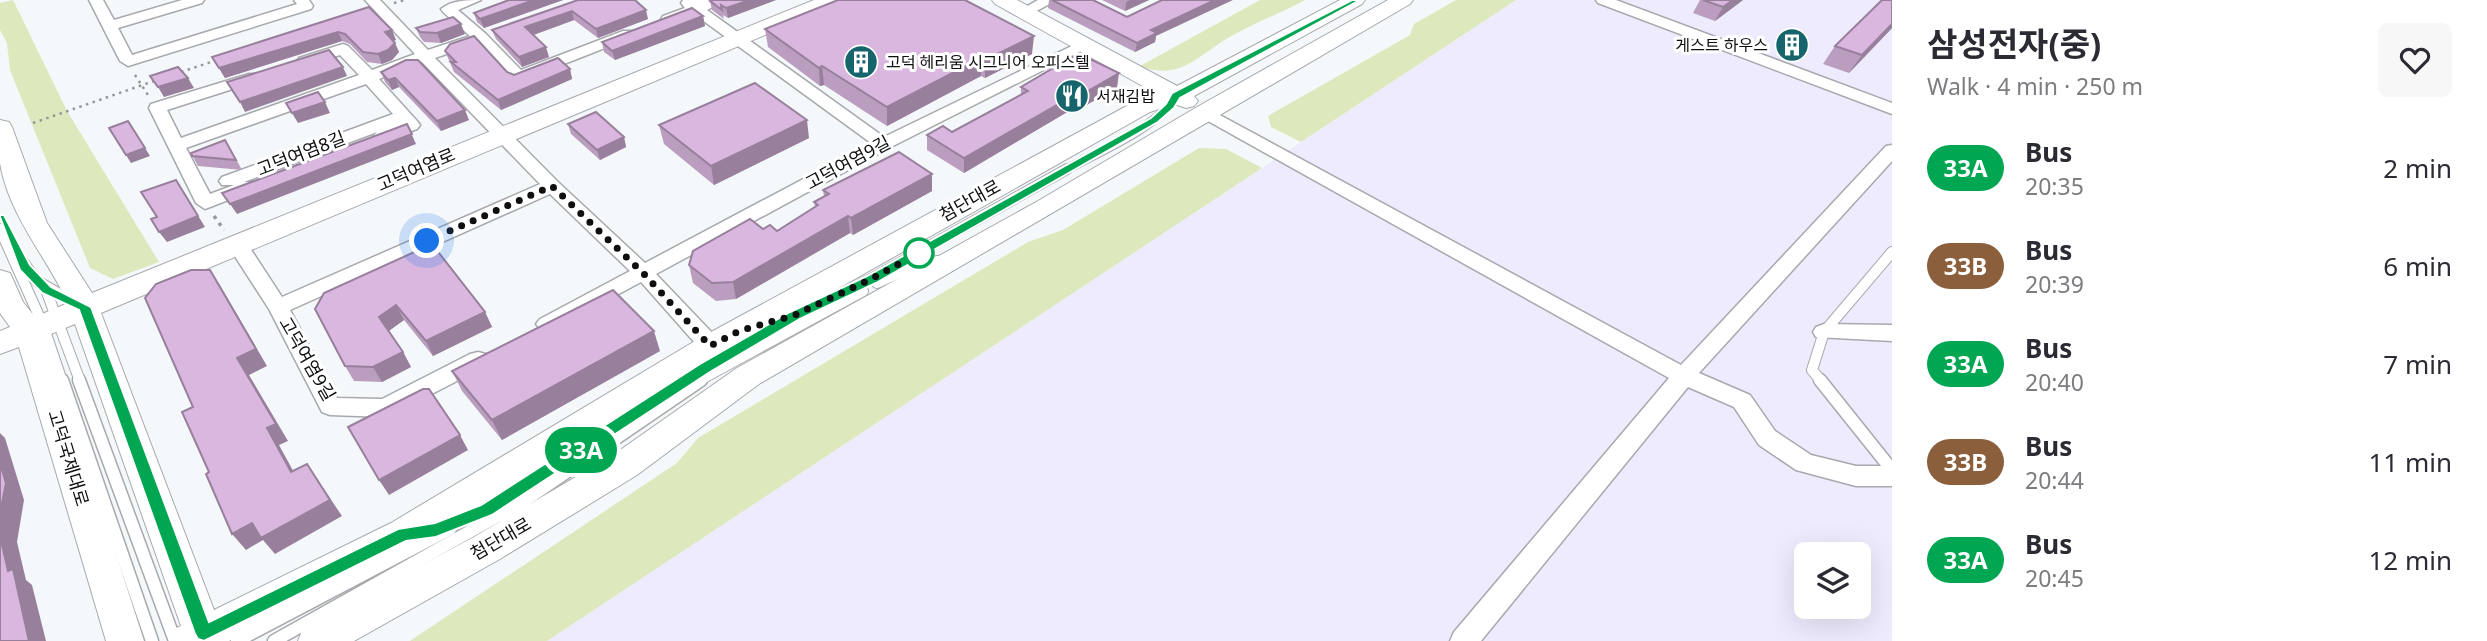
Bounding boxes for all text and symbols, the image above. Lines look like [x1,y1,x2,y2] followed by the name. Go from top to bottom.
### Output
[1927,21,2101,66] text: 삼성전자(중)
[2378,23,2452,97] button: heart
[1773,26,1811,64] building icon: 게스트 하우스
[1676,34,1768,56] place label: 게스트 하우스
[842,43,880,81] building icon: 고덕 헤리움 시그니어 오피스텔
[886,51,1090,73] place label: 고덕 헤리움 시그니어 오피스텔
[1927,70,2143,102] text: Walk · 4 min · 250 m
[1053,77,1091,115] restaurant icon: 서재김밥
[1096,85,1155,107] place label: 서재김밥
[253,125,348,181] street label: 고덕여염8길
[801,130,894,195] street label: 고덕여염9길
[2025,134,2072,170] text: Bus
[373,142,458,196] street label: 고덕여염로
[2383,150,2452,186] text: 2 min
[1943,151,1988,184] text: 33A
[2025,170,2084,202] text: 20:35
[935,174,1004,227] street label: 첨단대로
[409,223,444,258] your location
[2025,232,2072,268] text: Bus
[904,238,934,268] unlabelled marker
[2383,248,2452,284] text: 6 min
[1944,249,1987,282] text: 33B
[2025,268,2084,300] text: 20:39
[274,312,342,405] street label: 고덕여염9길
[2025,330,2072,366] text: Bus
[2383,346,2452,382] text: 7 min
[1943,347,1988,380] text: 33A
[2025,366,2084,398] text: 20:40
[43,407,95,509] street label: 고덕국제대로
[541,427,621,473] line badge: 33A
[2025,428,2072,464] text: Bus
[559,433,603,466] text: 33A
[2368,444,2452,480] text: 11 min
[1944,445,1987,478] text: 33B
[2025,464,2084,496] text: 20:44
[466,511,535,565] street label: 첨단대로
[2025,526,2072,562] text: Bus
[1794,542,1871,619] map controls
[1794,542,1871,619] button: layers
[2368,542,2452,578] text: 12 min
[1943,543,1988,576] text: 33A
[2025,562,2084,594] text: 20:45

